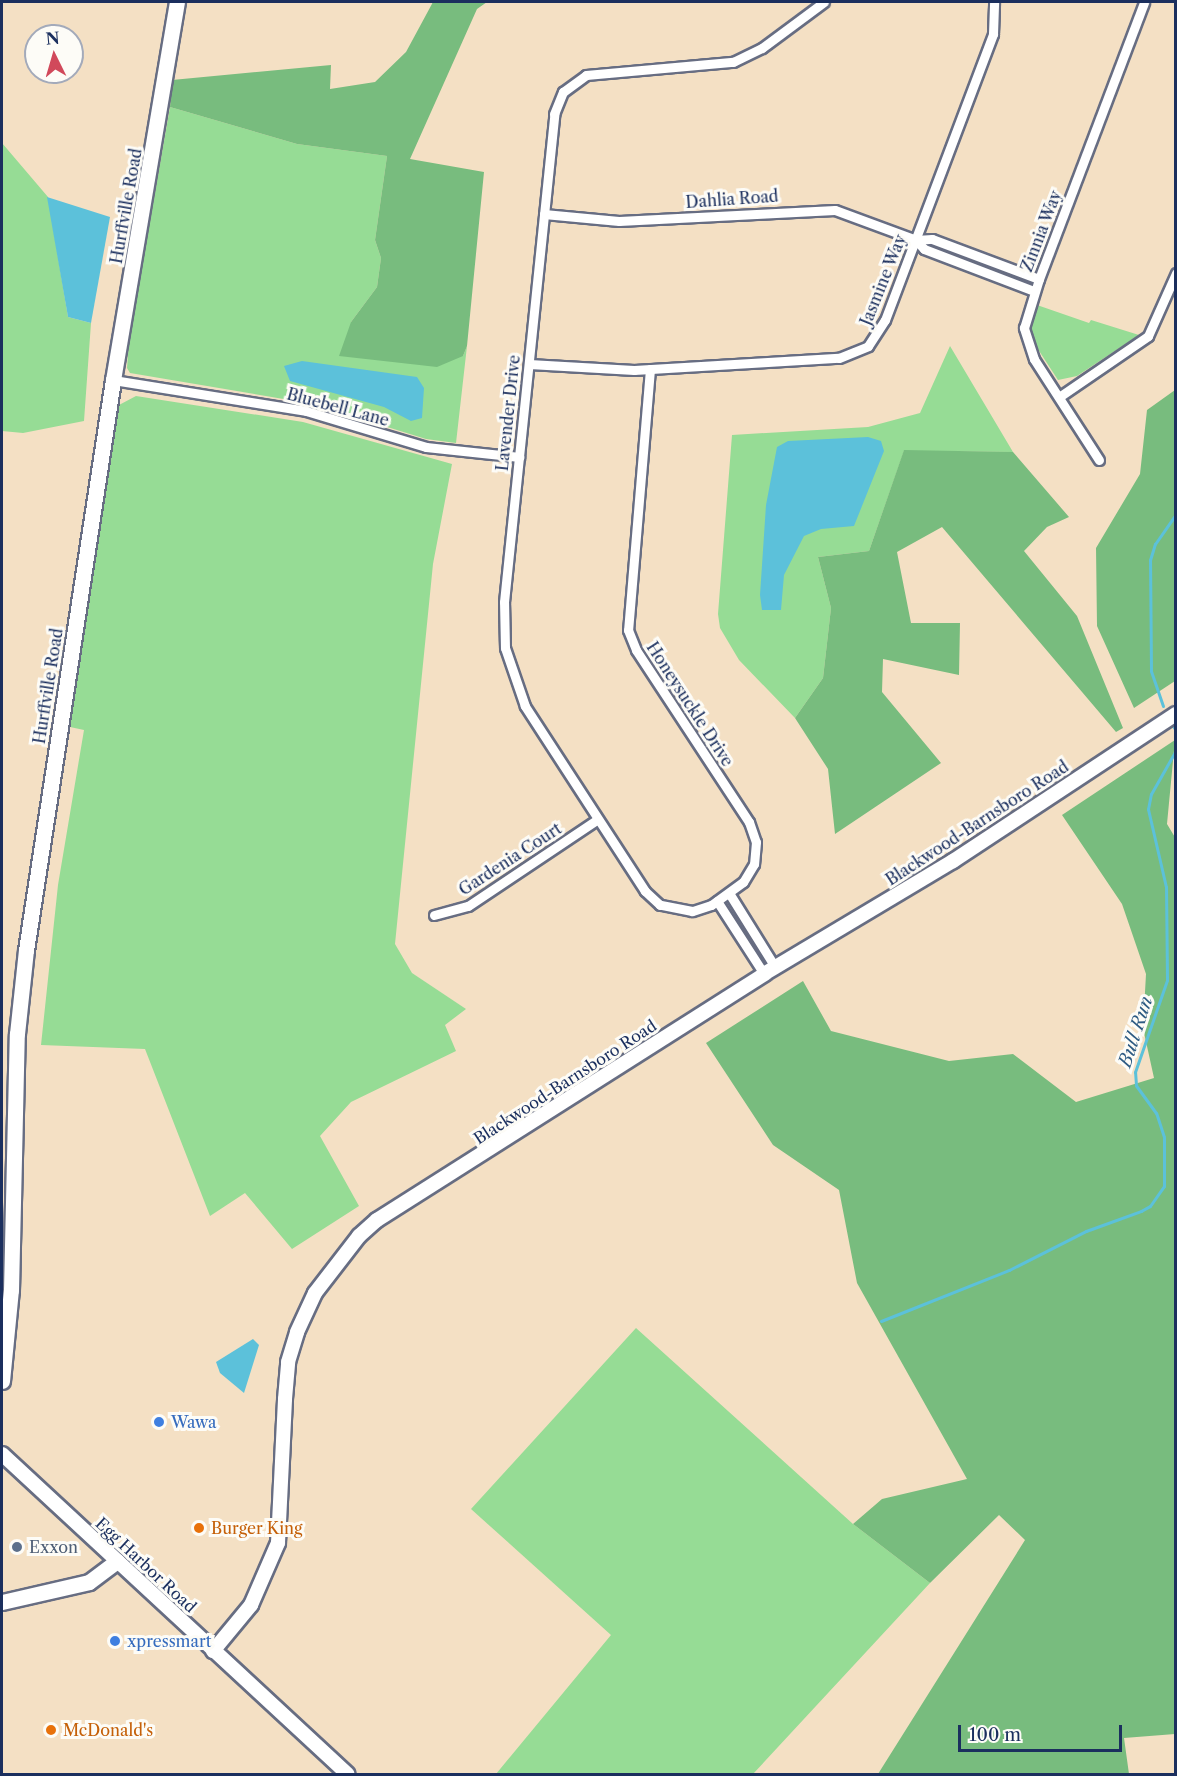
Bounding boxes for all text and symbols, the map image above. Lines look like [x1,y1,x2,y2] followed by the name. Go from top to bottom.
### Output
[24,24,84,84] north arrow
[45,27,60,49] text: N
[106,147,146,265] street label: Hurffville Road
[685,186,779,212] street label: Dahlia Road
[1017,187,1065,275] street label: Zinnia Way
[856,231,910,329] street label: Jasmine Way
[492,354,524,472] street label: Lavender Drive
[285,384,391,430] street label: Bluebell Lane
[29,627,67,745] street label: Hurffville Road
[643,638,737,770] street label: Honeysuckle Drive
[882,757,1072,889] street label: Blackwood-Barnsboro Road
[455,819,565,899] street label: Gardenia Court
[1114,994,1158,1070] water label: Bull Run
[470,1016,660,1148] street label: Blackwood-Barnsboro Road
[171,1412,216,1432] place label: Wawa
[152,1415,166,1429] marker: Wawa
[92,1513,200,1617] street label: Egg Harbor Road
[211,1518,303,1538] place label: Burger King
[192,1521,206,1535] marker: Burger King
[29,1537,78,1557] place label: Exxon
[10,1540,24,1554] marker: Exxon
[127,1631,211,1651] place label: xpressmart
[108,1634,122,1648] marker: xpressmart
[961,1713,1124,1751] scale bar
[63,1720,153,1740] place label: McDonald's
[44,1723,58,1737] marker: McDonald's
[969,1724,1021,1746] text: 100 m

